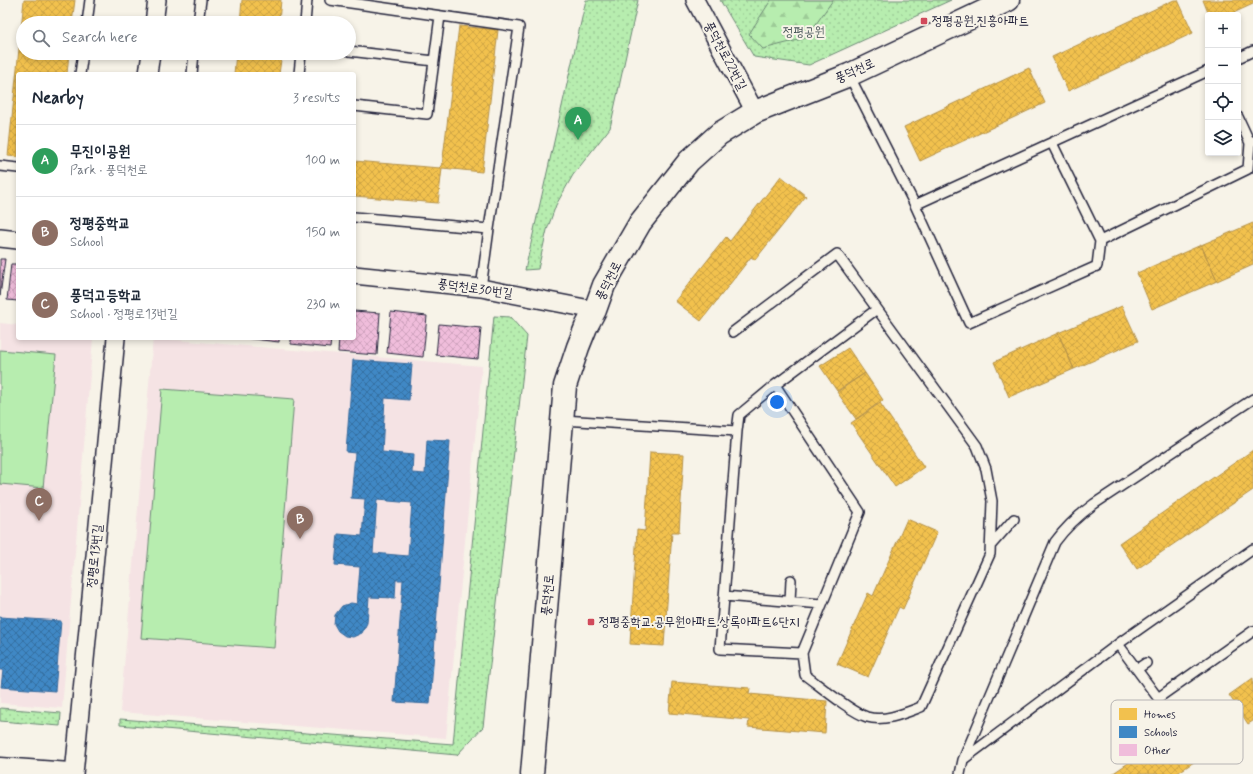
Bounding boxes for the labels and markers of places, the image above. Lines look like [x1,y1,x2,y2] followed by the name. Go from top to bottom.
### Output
[932,13,1029,30] place label: 정평공원.진흥아파트
[919,16,929,26] marker: 정평공원.진흥아파트
[565,107,591,140] pin: A
[26,488,52,521] pin: C
[287,506,313,539] pin: B
[599,614,799,631] place label: 정평중학교.공무원아파트.상록아파트6단지
[586,617,596,627] marker: 정평중학교.공무원아파트.상록아파트6단지

